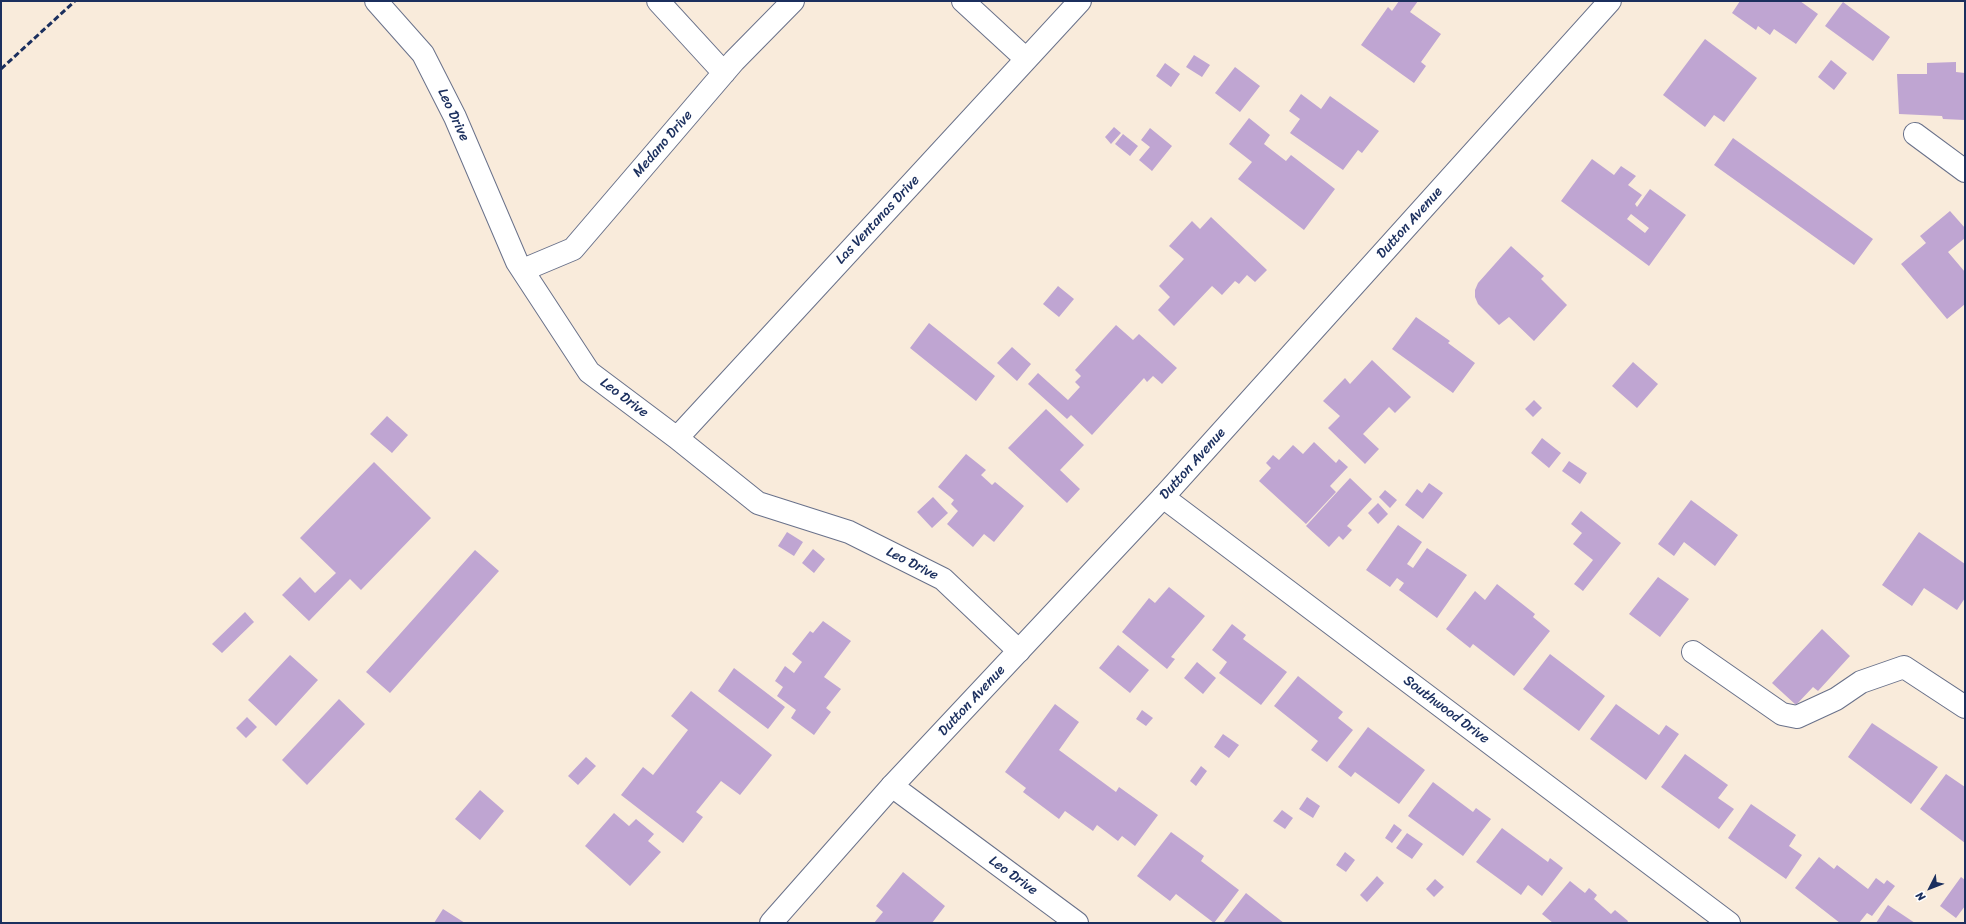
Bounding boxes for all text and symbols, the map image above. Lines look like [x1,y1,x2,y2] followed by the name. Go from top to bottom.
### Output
[434,86,472,144] street label: Leo Drive
[629,107,697,181] street label: Medano Drive
[833,172,923,268] street label: Las Ventanas Drive
[1374,184,1446,262] street label: Dutton Avenue
[597,374,651,422] street label: Leo Drive
[1157,425,1229,503] street label: Dutton Avenue
[883,544,941,584] street label: Leo Drive
[935,662,1009,740] street label: Dutton Avenue
[1400,672,1492,748] street label: Southwood Drive
[985,853,1041,899] street label: Leo Drive
[1910,868,1950,908] north arrow
[1911,887,1930,906] text: N

